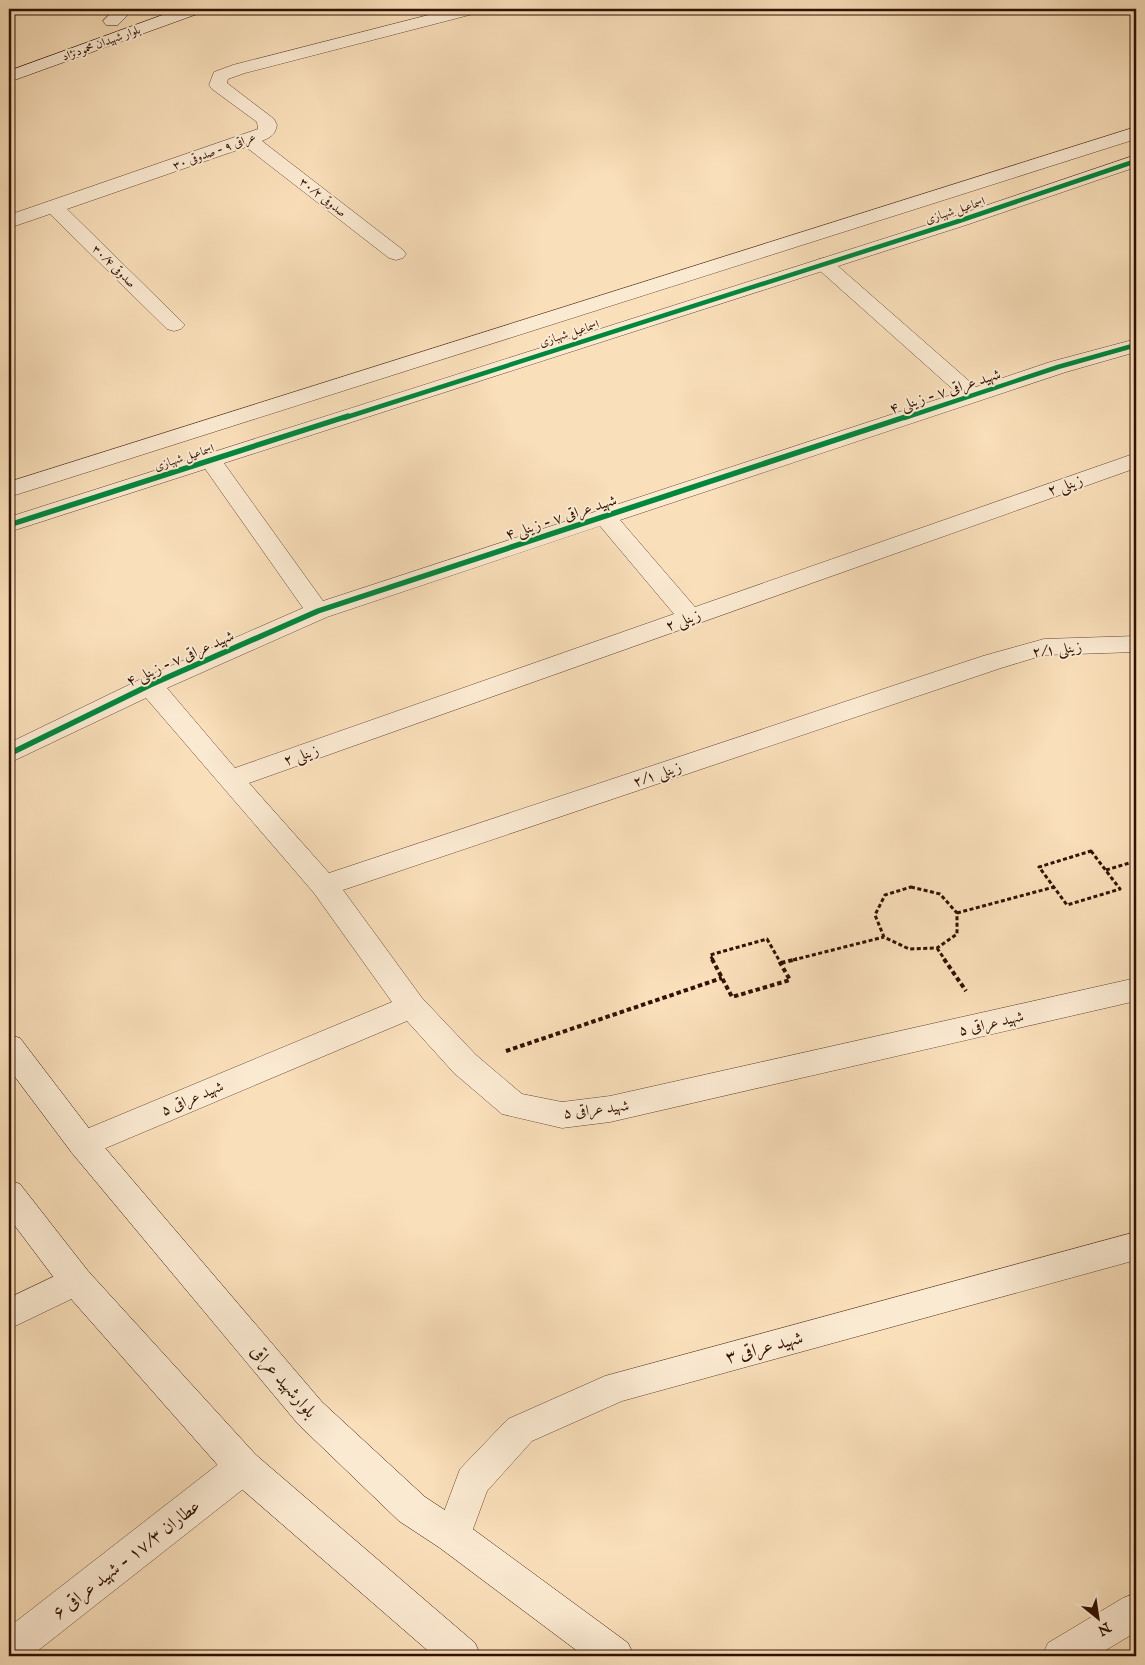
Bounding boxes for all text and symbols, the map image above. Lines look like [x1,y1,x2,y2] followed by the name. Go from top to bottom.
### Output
[60,22,142,65] street label: بلوار شهیدان محمودنژاد
[171,129,258,174] street label: عراقی ۹ - صدوقی ۳۰
[296,175,349,220] street label: صدوقی ۳۰/۲
[923,194,988,228] street label: اسماعیل شهبازی
[89,242,139,291] street label: صدوقی ۳۰/۴
[537,317,602,351] street label: اسماعیل شهبازی
[887,365,1004,419] street label: شهید عراقی ۷ - زینلی ۴
[152,441,217,475] street label: اسماعیل شهبازی
[1045,471,1086,501] street label: زینلی ۲
[503,491,620,545] street label: شهید عراقی ۷ - زینلی ۴
[663,605,704,637] street label: زینلی ۲
[123,626,237,692] street label: شهید عراقی ۷ - زینلی ۴
[1031,637,1083,663] street label: زینلی ۲/۱
[281,741,322,771] street label: زینلی ۲
[630,757,684,793] street label: زینلی ۲/۱
[957,1007,1026,1041] street label: شهید عراقی ۵
[158,1077,227,1121] street label: شهید عراقی ۵
[562,1096,630,1124] street label: شهید عراقی ۵
[723,1327,806,1370] street label: شهید عراقی ۳
[245,1341,321,1423] street label: بلوارشهید عراقی
[48,1495,206,1625] street label: عطاران ۱۷/۳ - شهید عراقی ۶
[1072,1592,1122,1642] north arrow
[1094,1617,1115,1639] text: N

